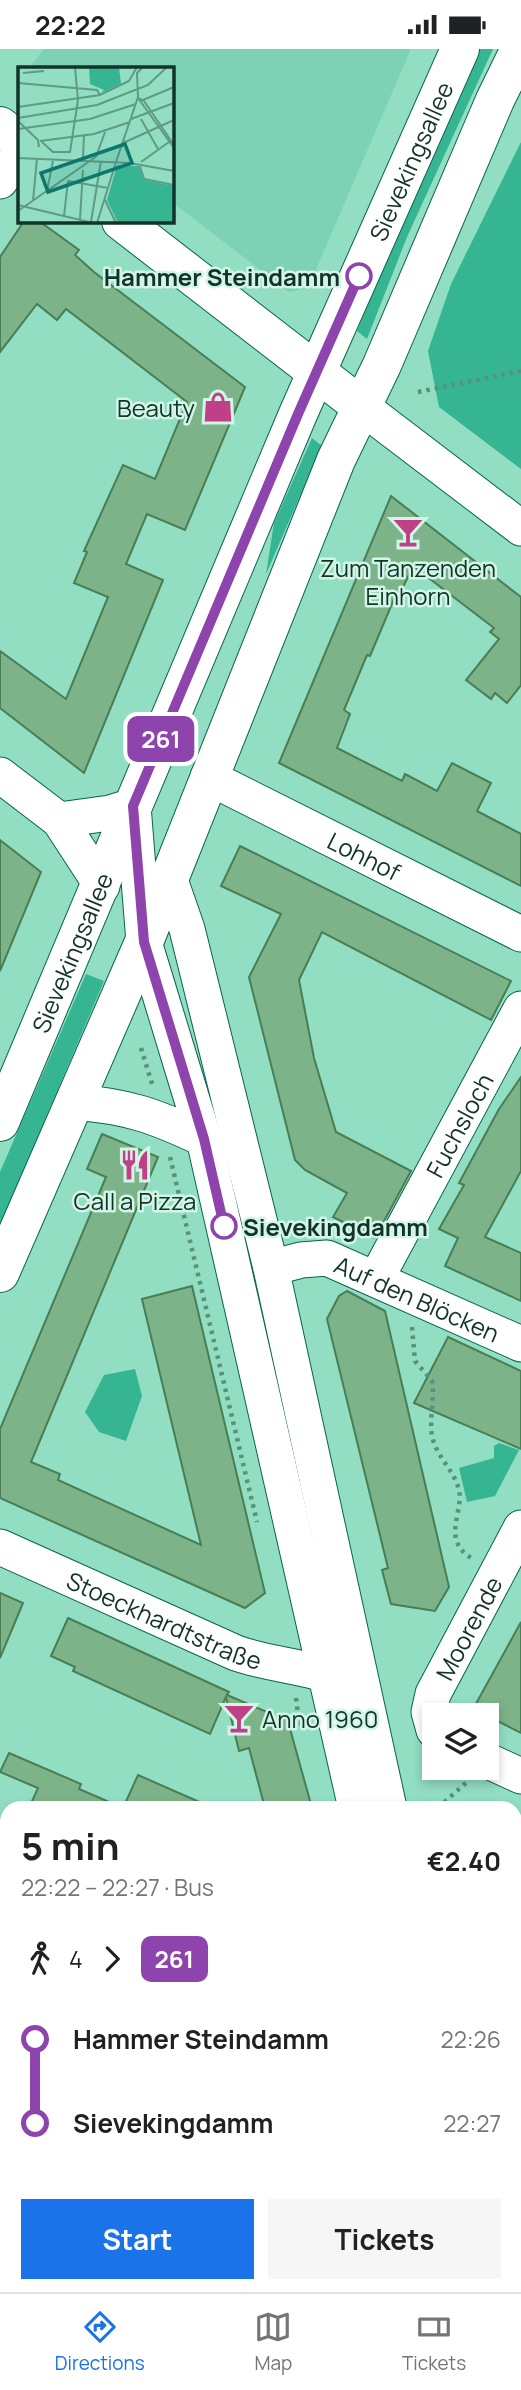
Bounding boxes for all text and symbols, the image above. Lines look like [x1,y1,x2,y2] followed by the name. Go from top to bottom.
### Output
[35,7,106,43] text: 22:22
[18,67,173,222] inset map
[361,76,460,246] street label: Sievekingsallee
[104,260,340,293] place label: Hammer Steindamm
[346,263,372,289] marker: Hammer Steindamm
[201,390,235,424] shop icon: Beauty
[117,391,195,424] place label: Beauty
[391,515,425,549] bar icon: Zum Tanzenden Einhorn
[320,551,496,612] place label: Zum Tanzenden Einhorn
[121,716,201,762] line badge: 261
[141,722,181,755] text: 261
[322,823,407,888] street label: Lohhof
[23,867,120,1038] street label: Sievekingsallee
[417,1067,500,1183] street label: Fuchsloch
[118,1148,152,1182] restaurant icon: Call a Pizza
[74,1184,196,1217] place label: Call a Pizza
[243,1210,428,1243] place label: Sievekingdamm
[211,1213,237,1239] marker: Sievekingdamm
[330,1247,505,1349] street label: Auf den Blöcken
[62,1563,265,1676] street label: Stoeckhardtstraße
[427,1570,509,1686] street label: Moorende
[222,1701,256,1735] bar icon: Anno 1960
[262,1702,378,1735] place label: Anno 1960
[422,1703,499,1780] map controls
[422,1703,499,1780] button: layers
[21,1819,119,1871] text: 5 min
[427,1843,501,1879] text: €2.40
[21,1871,214,1903] text: 22:22 – 22:27 · Bus
[21,1940,59,1978] icon: walk
[93,1940,131,1978] icon: forward
[155,1942,194,1975] text: 261
[69,1943,83,1975] text: 4
[73,2021,329,2057] text: Hammer Steindamm
[441,2023,501,2055] text: 22:26
[73,2105,273,2141] text: Sievekingdamm
[443,2107,501,2139] text: 22:27
[21,2199,254,2279] button: Start
[268,2199,501,2279] button: Tickets
[55,2308,145,2376] tab: Directions
[254,2308,292,2376] tab: Map
[402,2308,466,2376] tab: Tickets

